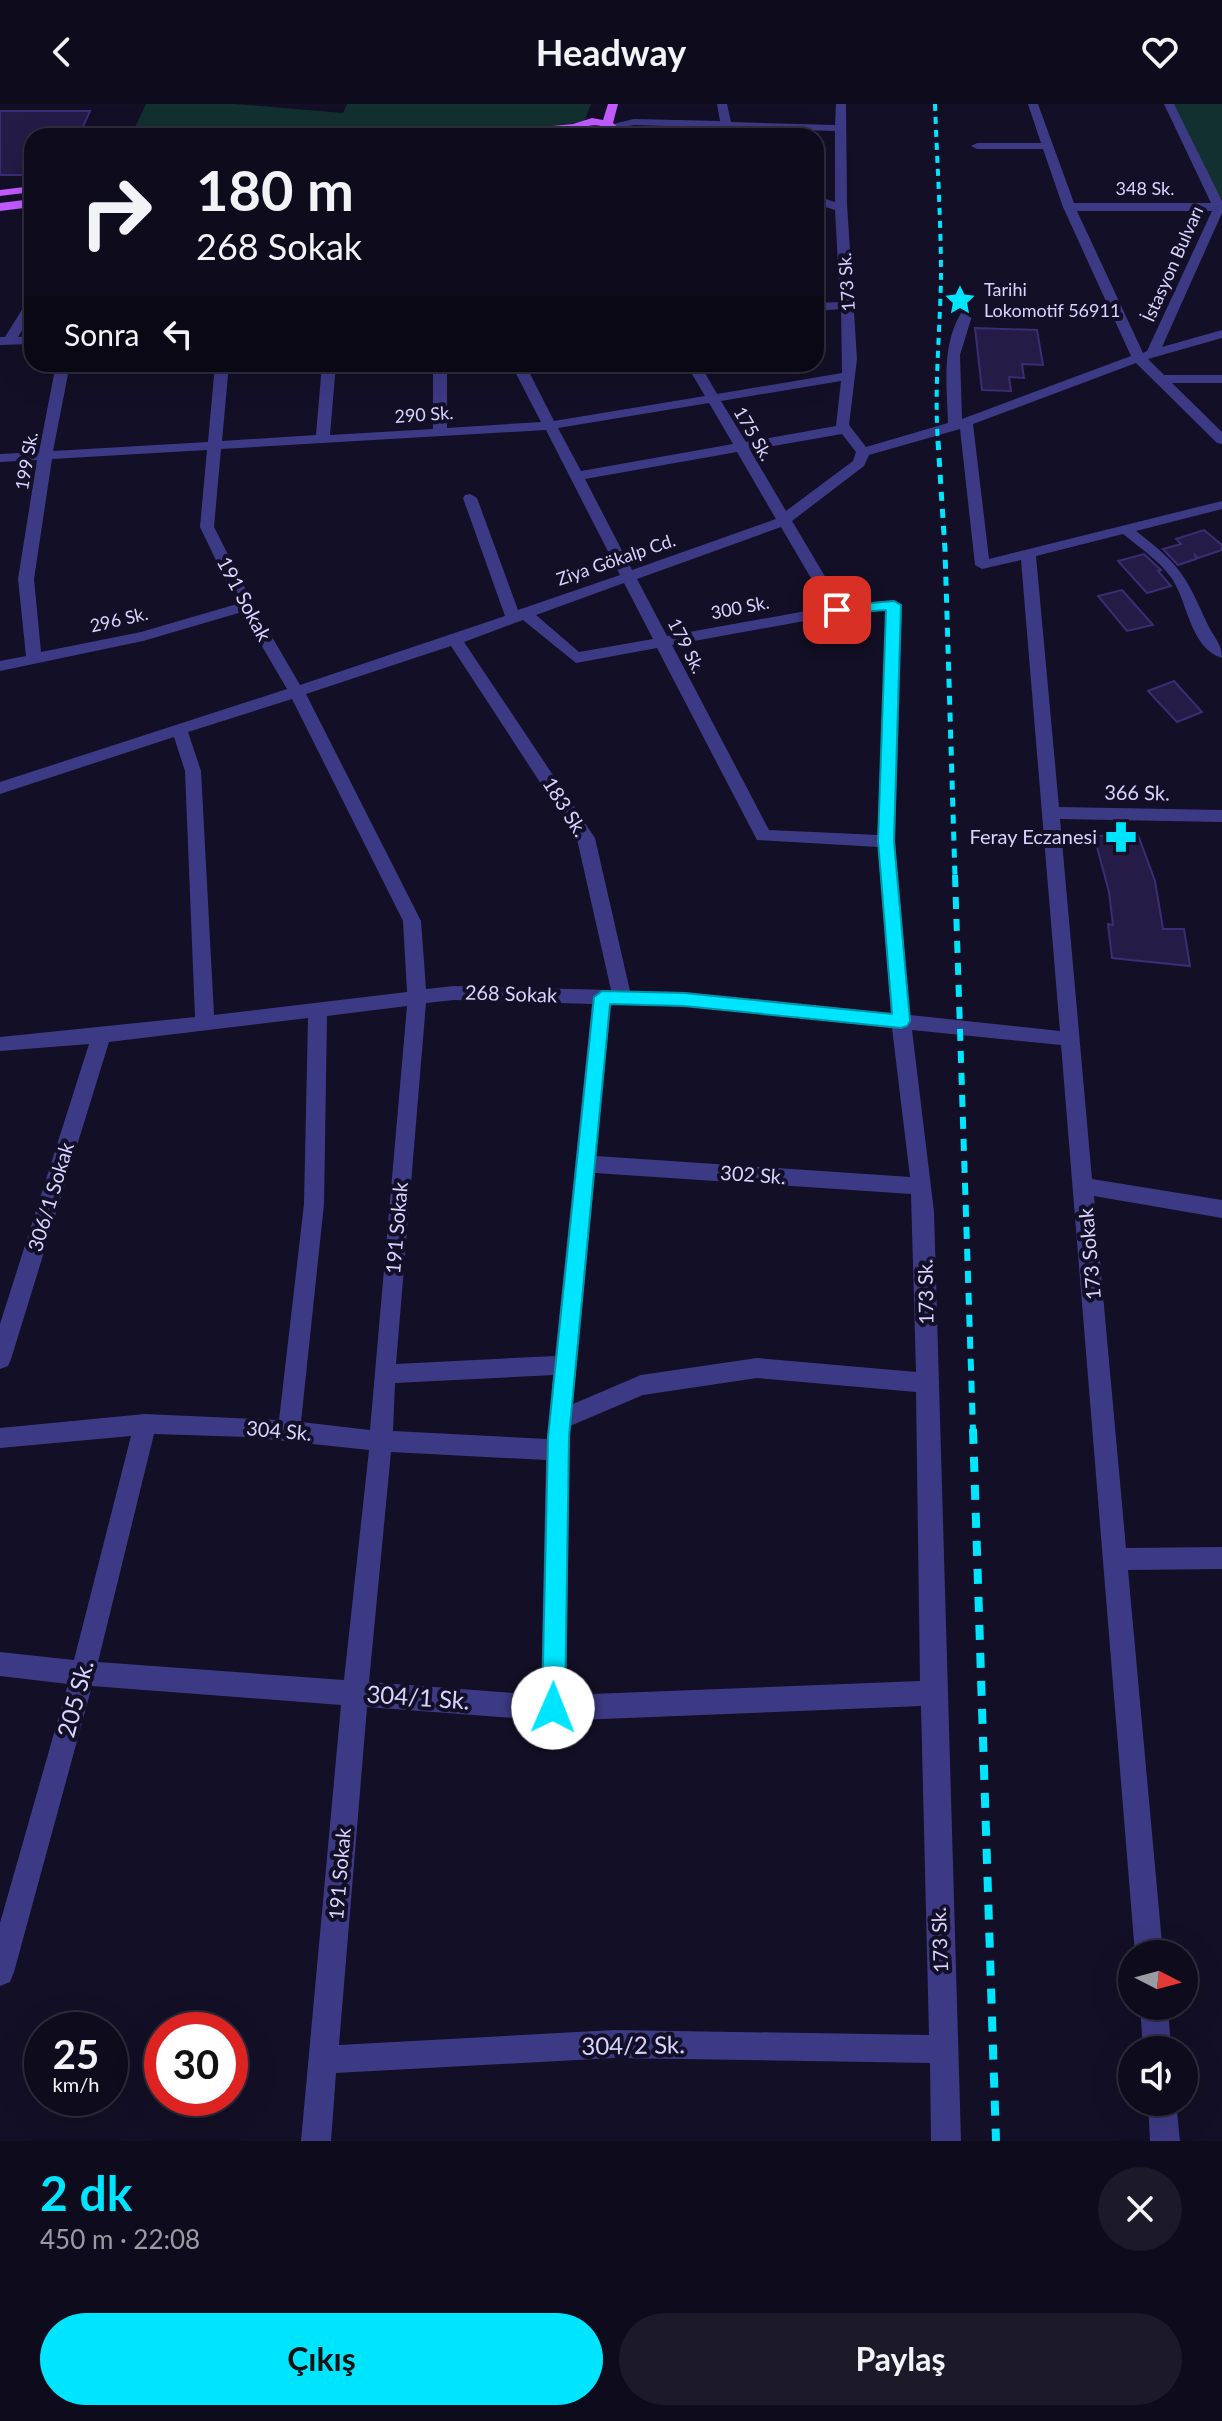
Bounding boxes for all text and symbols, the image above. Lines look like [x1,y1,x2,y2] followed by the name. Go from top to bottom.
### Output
[40,30,84,74] icon: back
[536,30,686,74] text: Headway
[1138,30,1182,74] icon: heart
[196,156,354,223] text: 180 m
[64,160,168,264] icon: right
[1116,177,1174,199] street label: 348 Sk.
[1137,202,1207,325] street label: İstasyon Bulvarı
[196,224,362,268] text: 268 Sokak
[833,252,859,312] street label: 173 Sk.
[984,278,1120,321] place label: Tarihi Lokomotif 56911
[943,283,977,317] place icon: Tarihi Lokomotif 56911
[156,312,200,356] icon: left
[64,316,140,352] text: Sonra
[394,401,454,427] street label: 290 Sk.
[730,402,778,465] street label: 175 Sk.
[10,430,42,492] street label: 199 Sk.
[553,528,678,590] street label: Ziya Gökalp Cd.
[213,552,278,646] street label: 191 Sokak
[803,576,871,644] pin
[815,588,859,632] icon: arrive
[709,591,771,623] street label: 300 Sk.
[88,602,150,636] street label: 296 Sk.
[664,614,710,677] street label: 179 Sk.
[538,772,593,841] street label: 183 Sk.
[1104,779,1170,805] street label: 366 Sk.
[1104,820,1138,854] pharmacy icon: Feray Eczanesi
[969,824,1097,848] place label: Feray Eczanesi
[464,979,558,1007] street label: 268 Sokak
[22,1138,78,1254] street label: 306/1 Sokak
[720,1160,787,1188] street label: 302 Sk.
[380,1180,412,1275] street label: 191 Sokak
[1073,1206,1105,1301] street label: 173 Sokak
[912,1259,938,1325] street label: 173 Sk.
[245,1415,313,1445] street label: 304 Sk.
[50,1657,99,1740] street label: 205 Sk.
[511,1666,595,1750] position arrow
[366,1678,471,1715] street label: 304/1 Sk.
[323,1826,355,1921] street label: 191 Sokak
[926,1907,952,1973] street label: 173 Sk.
[1118,1940,1198,2020] north arrow
[1118,1940,1198,2116] map controls
[144,2012,248,2116] speed limit sign: 30
[581,2029,685,2060] street label: 304/2 Sk.
[53,2030,99,2078] text: 25
[1118,2036,1198,2116] button: sound
[53,2072,99,2096] text: km/h
[40,2164,132,2221] text: 2 dk
[1098,2167,1182,2251] button: close
[40,2223,200,2255] text: 450 m · 22:08
[40,2313,603,2405] button: Çıkış
[619,2313,1182,2405] button: Paylaş

